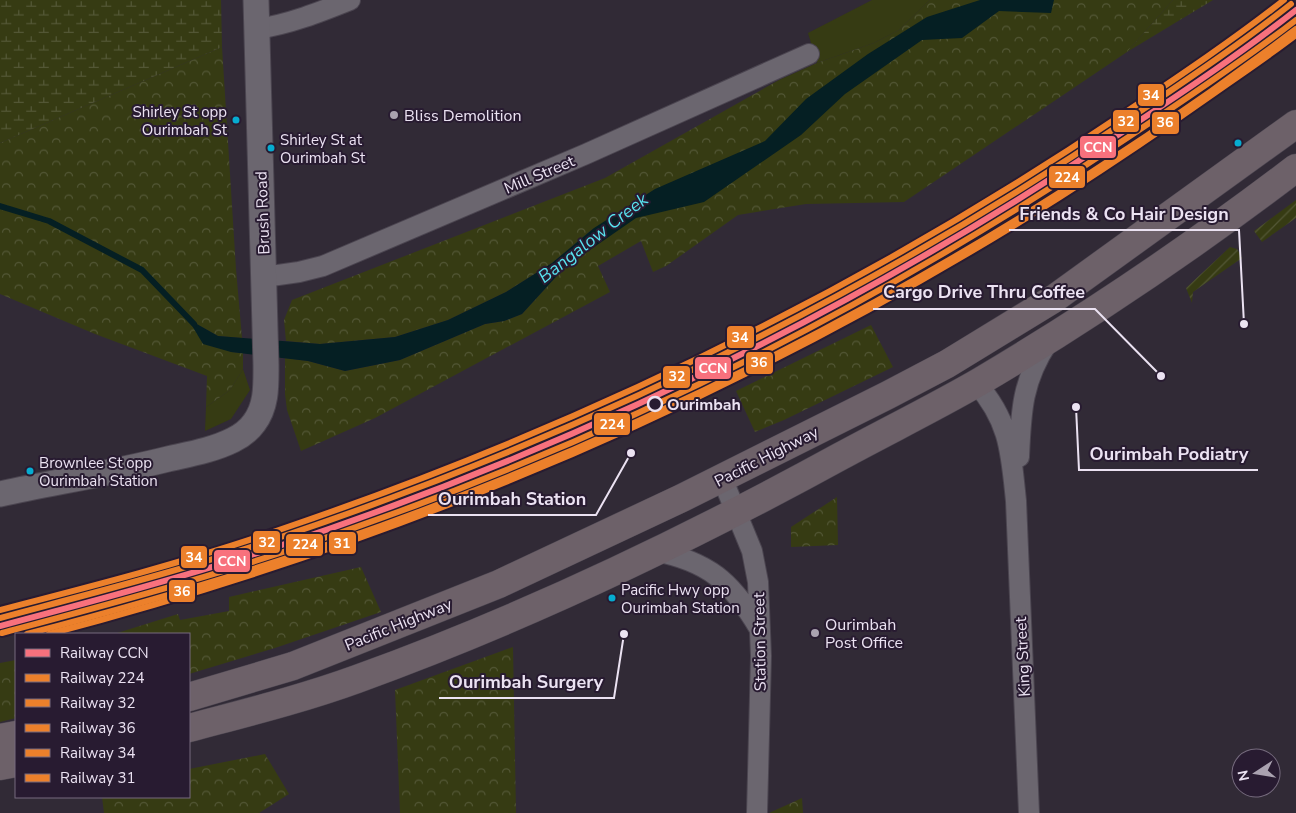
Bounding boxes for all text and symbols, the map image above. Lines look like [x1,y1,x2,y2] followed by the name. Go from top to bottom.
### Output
[1137,83,1165,107] line badge: 34
[1143,86,1160,105] text: 34
[132,102,228,140] place label: Shirley St opp Ourimbah St
[404,105,522,127] place label: Bliss Demolition
[388,109,400,121] marker: Bliss Demolition
[1112,109,1140,133] line badge: 32
[1151,111,1180,135] line badge: 36
[1118,112,1134,131] text: 32
[1157,113,1173,132] text: 36
[231,115,241,125] marker: Shirley St opp Ourimbah St
[280,130,366,168] place label: Shirley St at Ourimbah St
[1079,135,1117,159] line badge: CCN
[1083,138,1113,157] text: CCN
[1233,138,1243,148] unlabelled marker
[266,143,276,153] marker: Shirley St at Ourimbah St
[501,150,578,200] street label: Mill Street
[1048,165,1086,189] line badge: 224
[1054,168,1080,187] text: 224
[251,171,275,255] street label: Brush Road
[533,187,654,289] water label: Bangalow Creek
[1009,197,1239,230] callout: Friends & Co Hair Design
[1019,202,1229,226] text: Friends & Co Hair Design
[873,276,1095,309] callout: Cargo Drive Thru Coffee
[883,280,1085,304] text: Cargo Drive Thru Coffee
[726,325,755,349] line badge: 34
[732,328,749,347] text: 34
[745,351,774,375] line badge: 36
[751,353,767,372] text: 36
[694,356,732,380] line badge: CCN
[698,359,728,378] text: CCN
[662,365,691,389] line badge: 32
[669,367,685,386] text: 32
[667,394,741,416] place label: Ourimbah
[647,396,663,412] marker: Ourimbah
[593,412,631,436] line badge: 224
[599,415,625,434] text: 224
[711,421,823,493] street label: Pacific Highway
[1079,437,1258,470] callout: Ourimbah Podiatry
[1090,442,1249,466] text: Ourimbah Podiatry
[39,453,158,491] place label: Brownlee St opp Ourimbah Station
[25,466,35,476] marker: Brownlee St opp Ourimbah Station
[428,482,596,515] callout: Ourimbah Station
[438,487,586,511] text: Ourimbah Station
[252,530,281,554] line badge: 32
[328,531,357,555] line badge: 31
[259,533,275,552] text: 32
[285,533,324,557] line badge: 224
[334,534,350,553] text: 31
[292,535,318,554] text: 224
[180,545,208,569] line badge: 34
[186,548,203,567] text: 34
[213,549,251,573] line badge: CCN
[217,552,247,571] text: CCN
[168,579,196,603] line badge: 36
[621,580,740,618] place label: Pacific Hwy opp Ourimbah Station
[174,582,190,601] text: 36
[748,592,772,692] street label: Station Street
[341,593,456,656] street label: Pacific Highway
[607,593,617,603] marker: Pacific Hwy opp Ourimbah Station
[825,614,903,654] place label: Ourimbah Post Office
[1010,616,1036,697] street label: King Street
[809,627,821,639] marker: Ourimbah Post Office
[15,633,190,798] legend
[60,643,149,663] text: Railway CCN
[439,665,614,698] callout: Ourimbah Surgery
[60,668,145,688] text: Railway 224
[449,670,604,694] text: Ourimbah Surgery
[60,693,136,713] text: Railway 32
[60,718,136,738] text: Railway 36
[60,743,136,763] text: Railway 34
[1231,748,1281,798] north arrow
[60,768,136,788] text: Railway 31
[1233,768,1254,783] text: N

